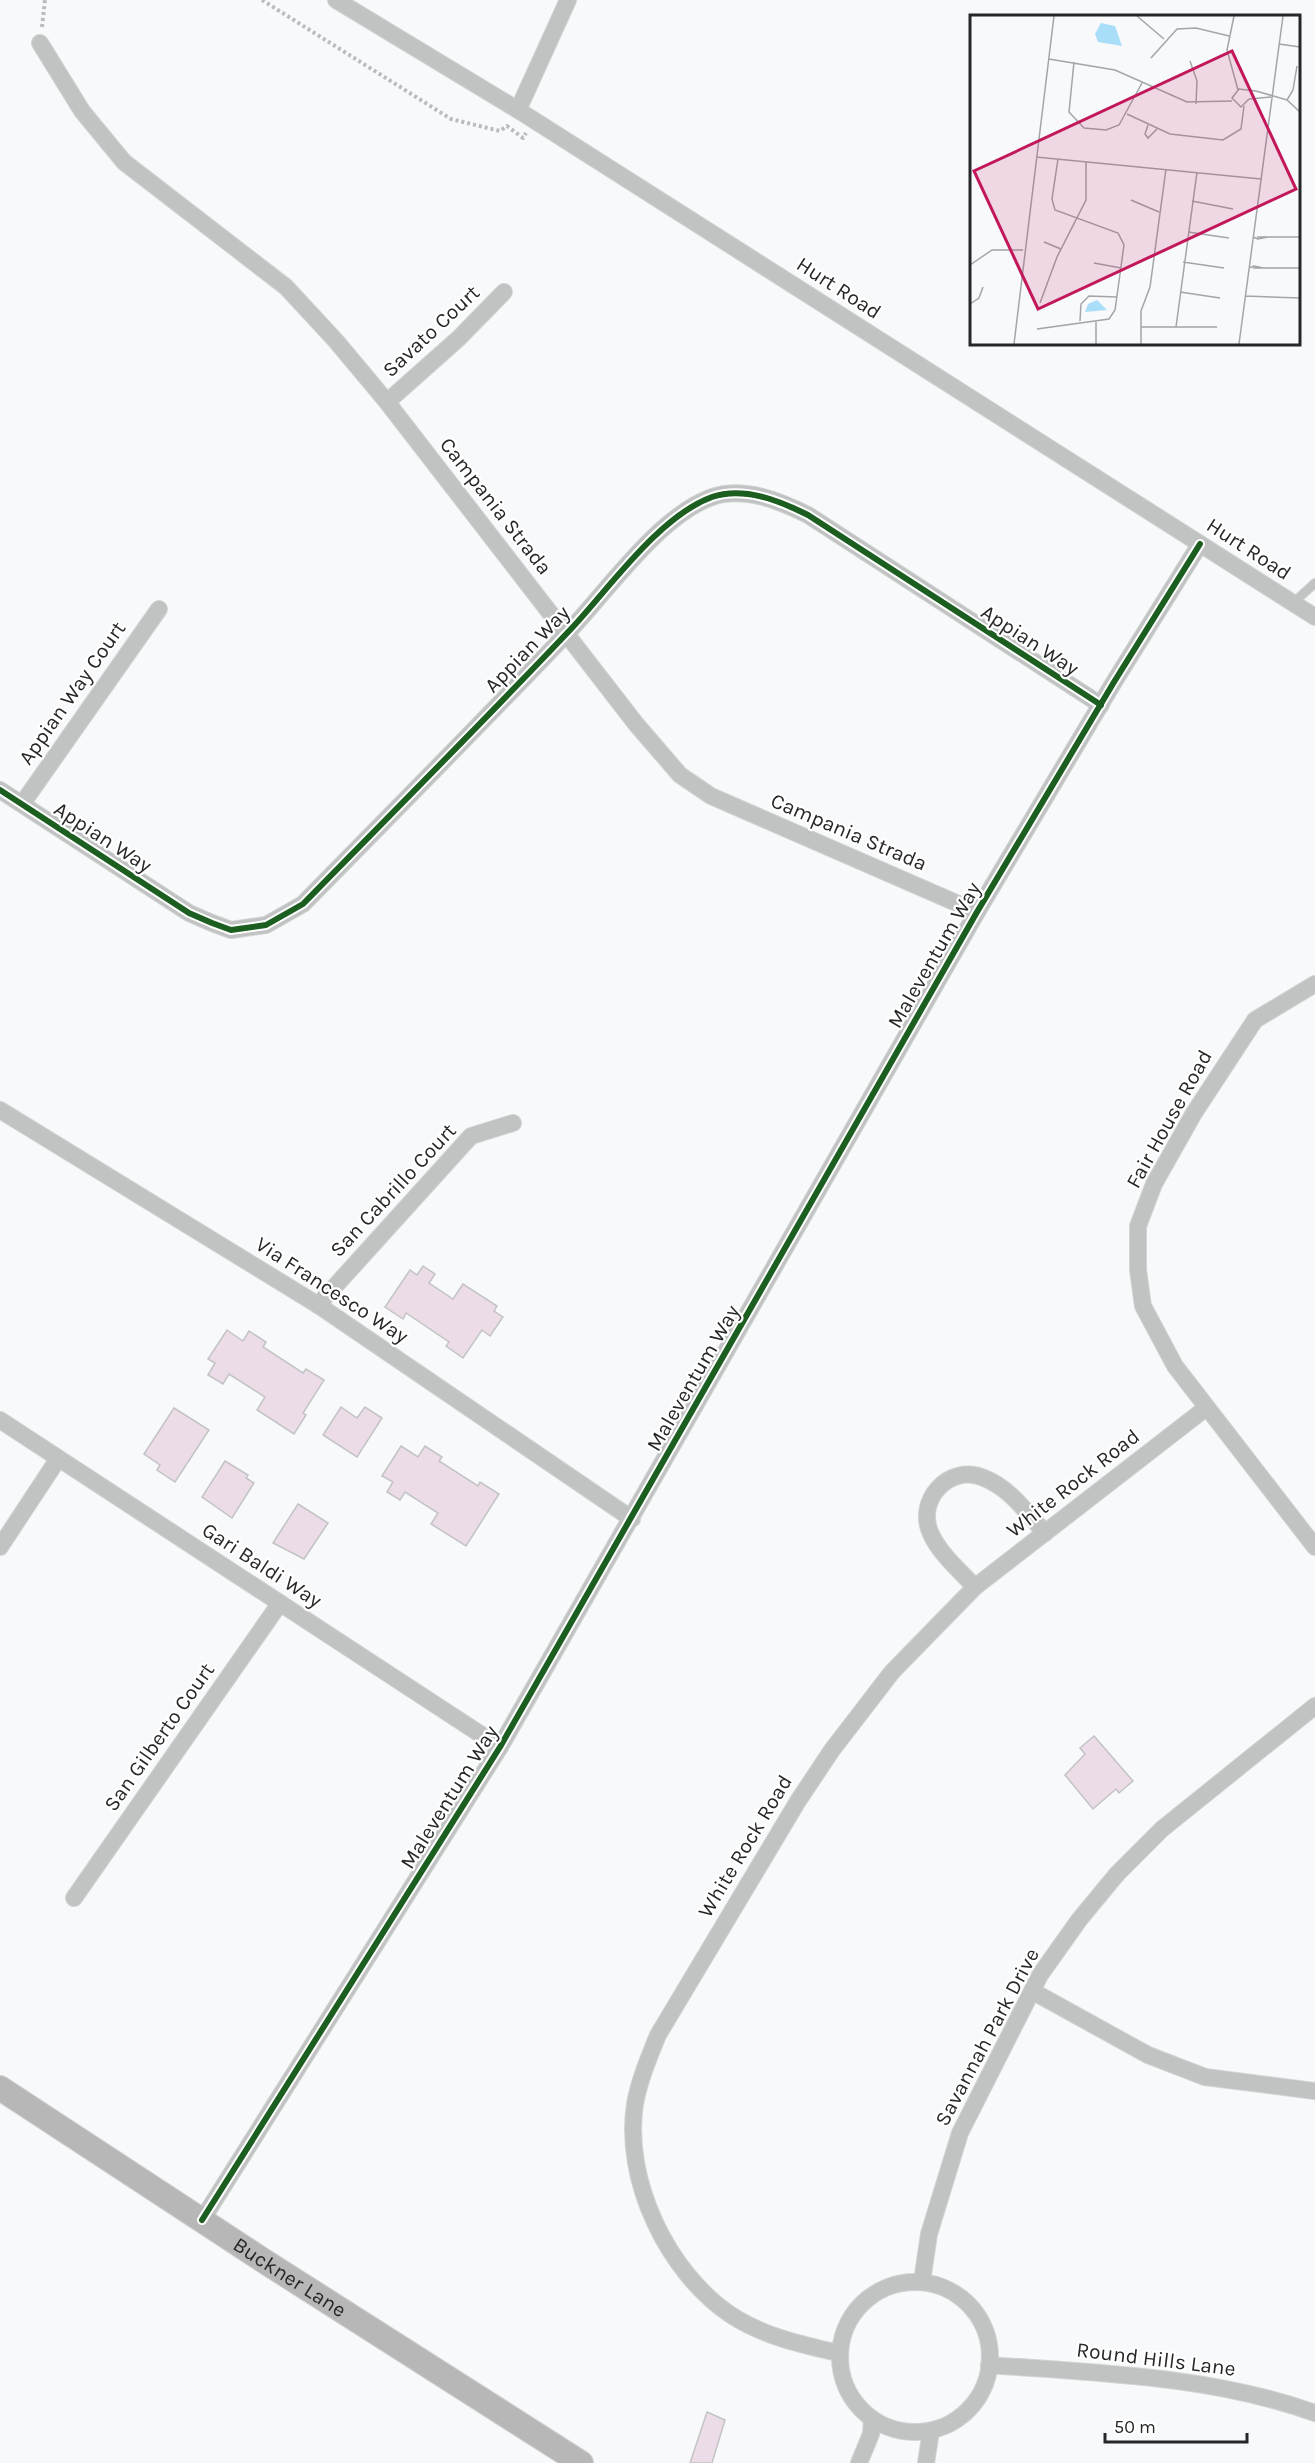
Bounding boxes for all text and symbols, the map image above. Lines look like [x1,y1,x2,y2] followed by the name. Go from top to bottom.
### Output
[970,15,1300,345] inset map
[792,252,886,324] street label: Hurt Road
[378,280,484,382] street label: Savato Court
[435,433,557,579] street label: Campania Strada
[1202,513,1296,585] street label: Hurt Road
[480,600,575,697] street label: Appian Way
[977,600,1083,681] street label: Appian Way
[14,617,130,769] street label: Appian Way Court
[767,788,931,876] street label: Campania Strada
[50,797,156,878] street label: Appian Way
[882,877,986,1032] street label: Maleventum Way
[1121,1046,1217,1192] street label: Fair House Road
[325,1118,461,1262] street label: San Cabrillo Court
[251,1232,413,1348] street label: Via Francesco Way
[641,1300,745,1455] street label: Maleventum Way
[1002,1424,1144,1542] street label: White Rock Road
[198,1517,326,1613] street label: Gari Baldi Way
[99,1658,219,1816] street label: San Gilberto Court
[395,1721,503,1873] street label: Maleventum Way
[693,1771,797,1921] street label: White Rock Road
[930,1944,1044,2130] street label: Savannah Park Drive
[229,2232,351,2322] street label: Buckner Lane
[1075,2337,1237,2381] street label: Round Hills Lane
[1105,2406,1248,2444] scale bar
[1114,2416,1156,2438] text: 50 m

